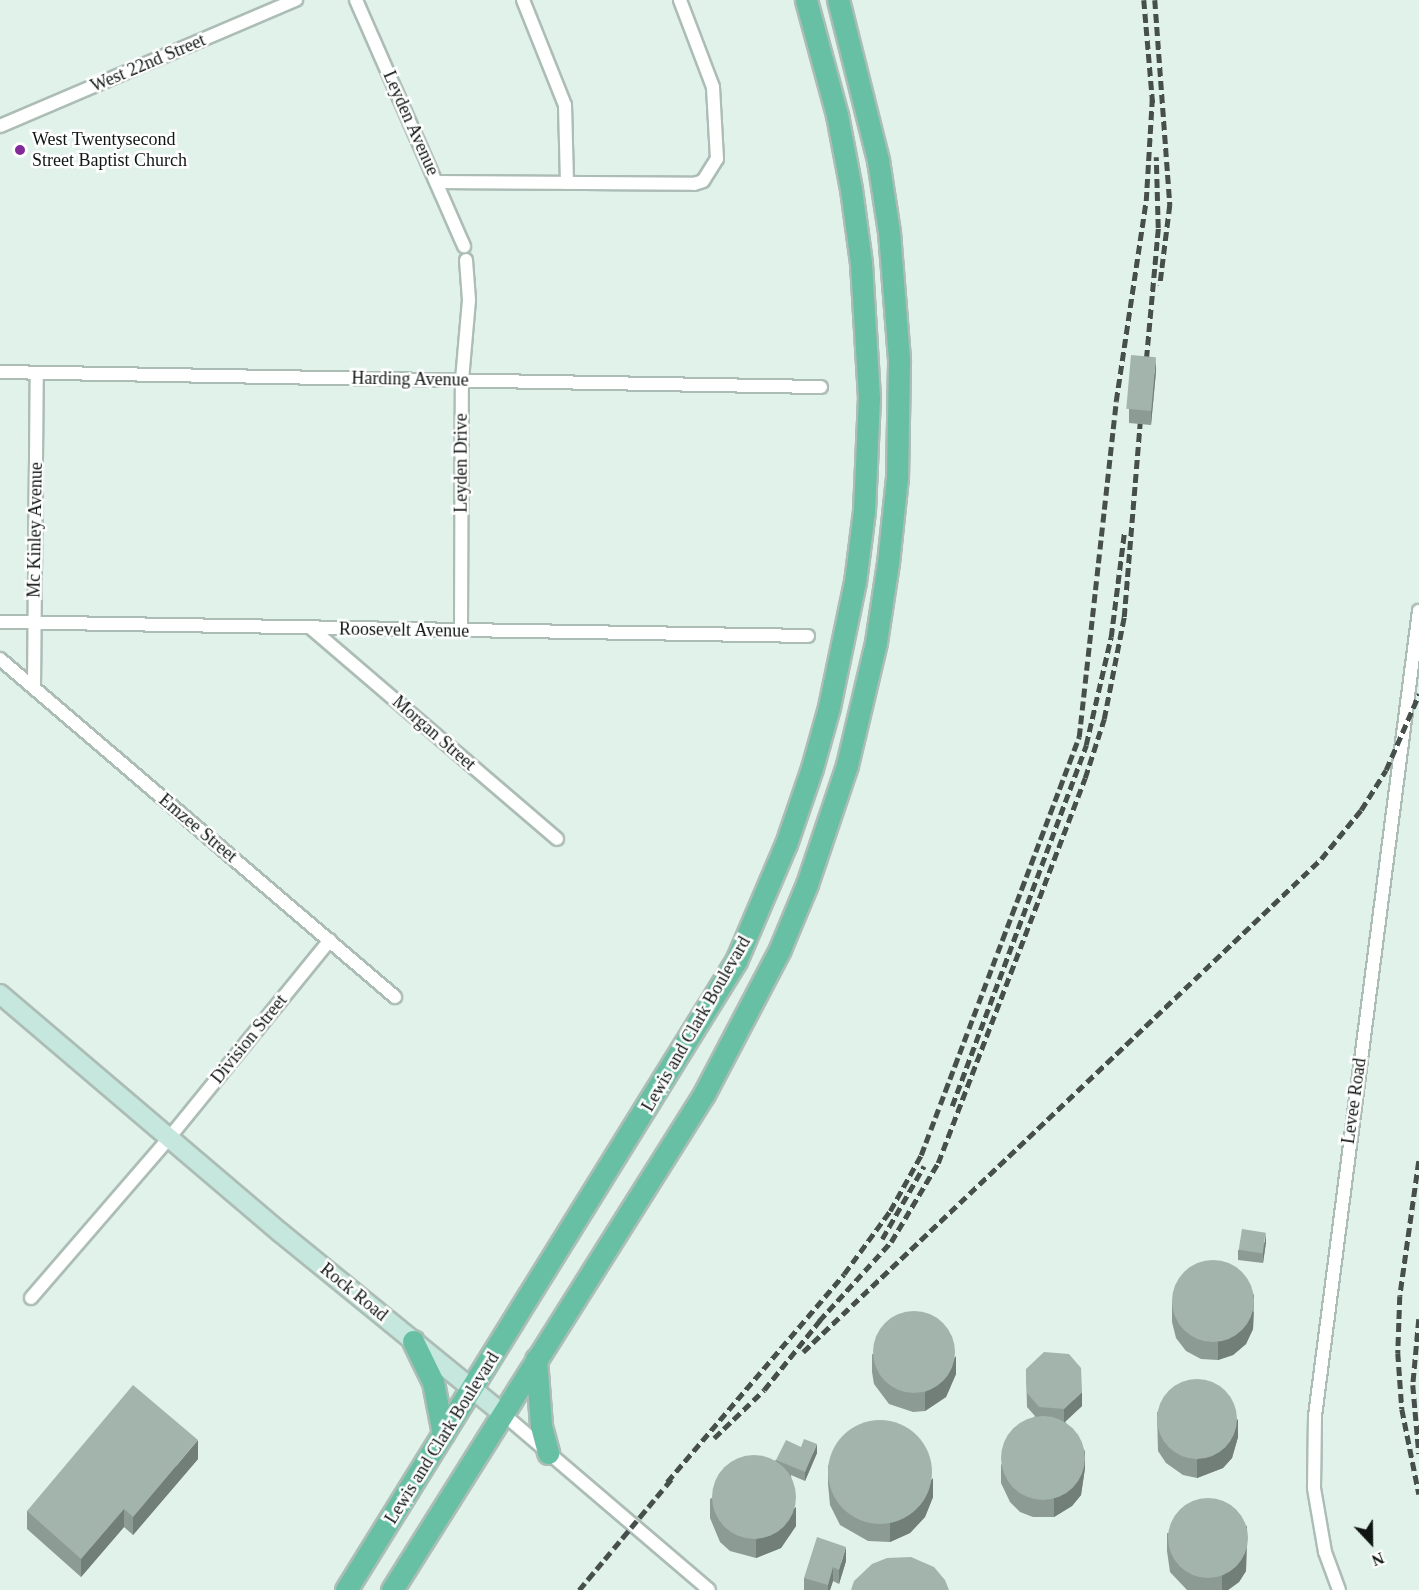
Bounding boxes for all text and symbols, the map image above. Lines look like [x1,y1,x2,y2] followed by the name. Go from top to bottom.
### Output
[87,29,209,97] street label: West 22nd Street
[378,67,444,179] street label: Leyden Avenue
[32,129,187,172] place label: West Twentysecond Street Baptist Church
[13,143,27,157] marker: West Twentysecond Street Baptist Church
[351,367,469,391] street label: Harding Avenue
[450,413,472,513] street label: Leyden Drive
[23,462,47,598] street label: Mc Kinley Avenue
[338,618,470,642] street label: Roosevelt Avenue
[388,691,480,775] street label: Morgan Street
[154,789,242,867] street label: Emzee Street
[637,933,755,1115] street label: Lewis and Clark Boulevard
[206,990,292,1088] street label: Division Street
[1337,1057,1371,1145] street label: Levee Road
[316,1258,392,1326] street label: Rock Road
[380,1348,504,1528] street label: Lewis and Clark Boulevard
[1341,1512,1401,1572] north arrow
[1369,1549,1386,1569] text: N

